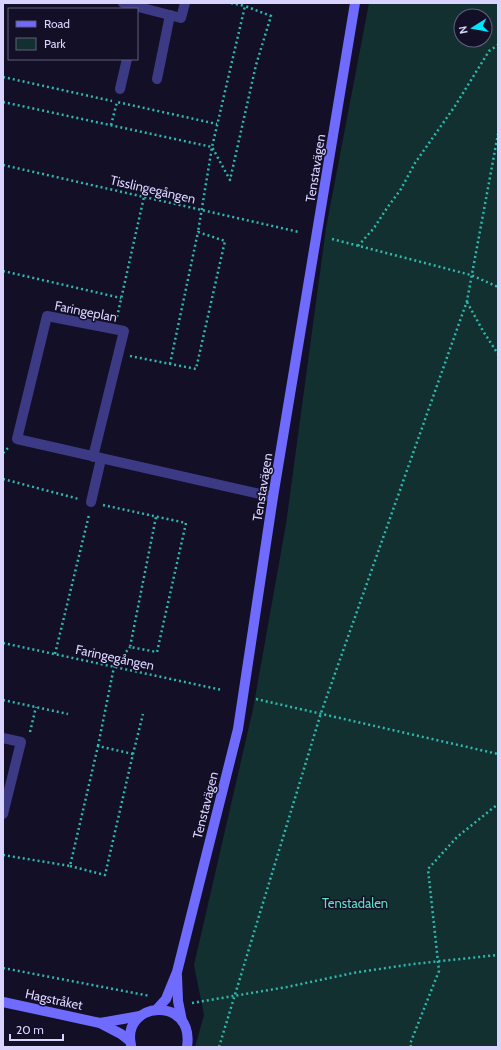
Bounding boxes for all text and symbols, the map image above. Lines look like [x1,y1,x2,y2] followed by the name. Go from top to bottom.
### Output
[8,8,138,60] legend
[453,8,493,48] north arrow
[44,16,70,31] text: Road
[456,25,471,35] text: N
[44,36,66,51] text: Park
[302,133,328,203] street label: Tenstavägen
[109,171,197,207] street label: Tisslingegången
[53,297,119,325] street label: Faringeplan
[249,452,275,522] street label: Tenstavägen
[74,641,156,673] street label: Faringegången
[189,770,221,840] street label: Tenstavägen
[322,895,388,911] park label: Tenstadalen
[24,985,85,1013] street label: Hagstråket
[10,1016,63,1042] scale bar
[16,1022,44,1037] text: 20 m

